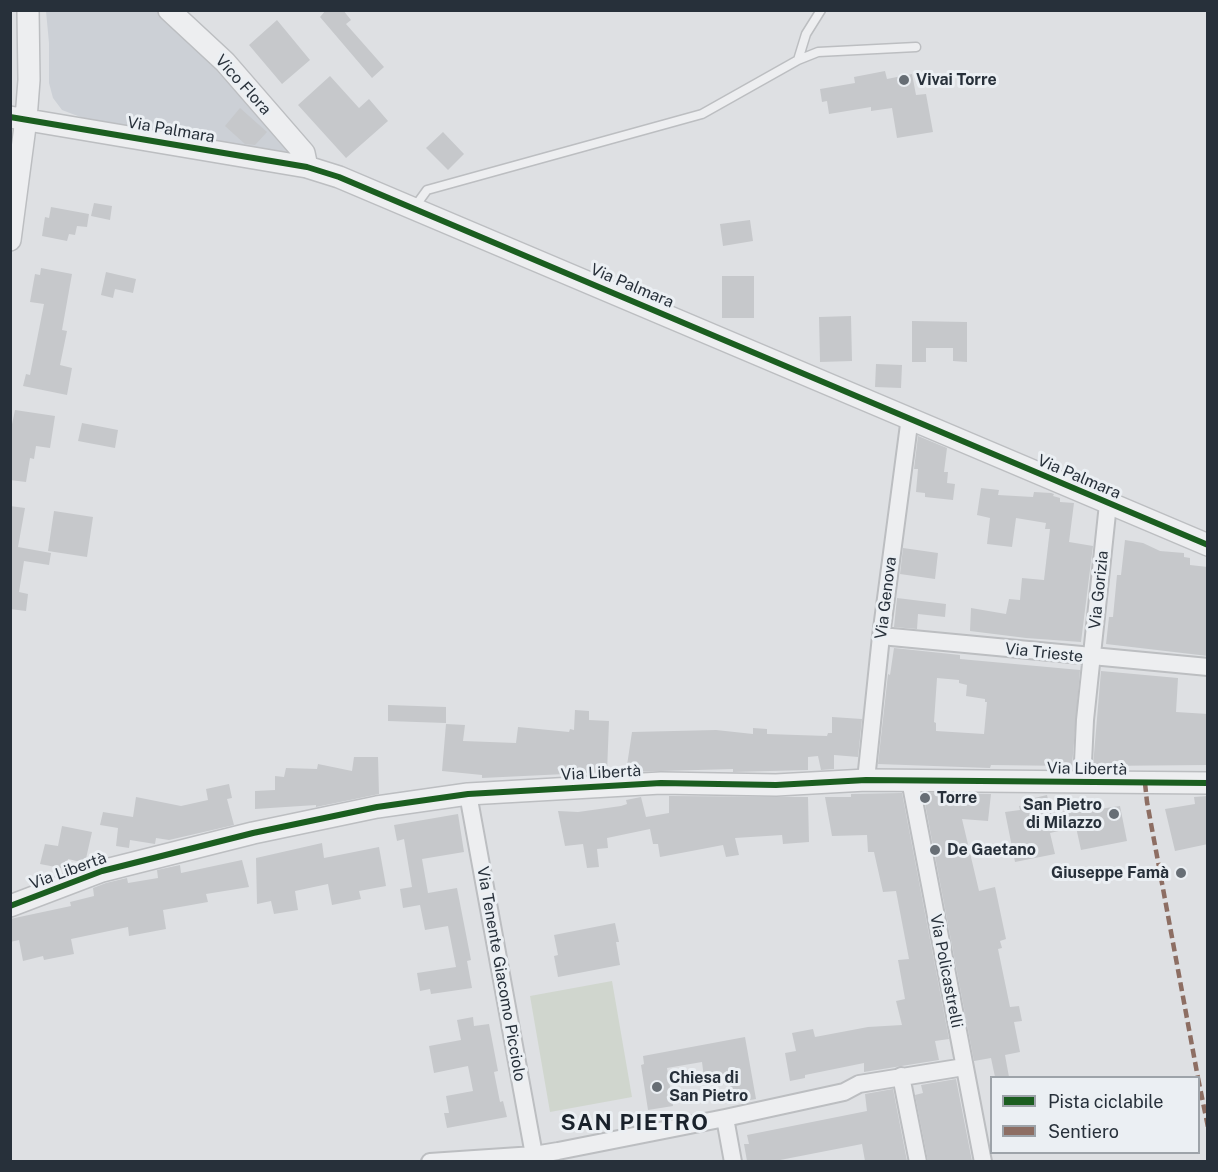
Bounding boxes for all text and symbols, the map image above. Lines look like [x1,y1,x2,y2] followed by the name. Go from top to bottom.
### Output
[211,51,275,119] street label: Vico Flora
[916,70,997,90] place label: Vivai Torre
[897,73,911,87] marker: Vivai Torre
[126,113,216,147] street label: Via Palmara
[587,260,677,312] street label: Via Palmara
[1034,451,1124,503] street label: Via Palmara
[1085,550,1113,630] street label: Via Gorizia
[871,556,901,640] street label: Via Genova
[1004,639,1084,667] street label: Via Trieste
[1047,759,1127,779] street label: Via Libertà
[560,761,642,785] street label: Via Libertà
[937,788,977,808] place label: Torre
[918,791,932,805] marker: Torre
[1023,795,1102,833] place label: San Pietro di Milazzo
[1107,807,1121,821] marker: San Pietro di Milazzo
[947,840,1036,860] place label: De Gaetano
[928,843,942,857] marker: De Gaetano
[27,848,109,894] street label: Via Libertà
[1051,863,1169,883] place label: Giuseppe Famà
[473,865,529,1083] street label: Via Tenente Giacomo Picciolo
[1174,866,1188,880] marker: Giuseppe Famà
[926,913,966,1029] street label: Via Policastrelli
[669,1068,748,1106] place label: Chiesa di San Pietro
[990,1076,1200,1154] legend
[650,1080,664,1094] marker: Chiesa di San Pietro
[1048,1091,1163,1112] text: Pista ciclabile
[561,1110,709,1136] district label: SAN PIETRO
[1048,1121,1119,1142] text: Sentiero

